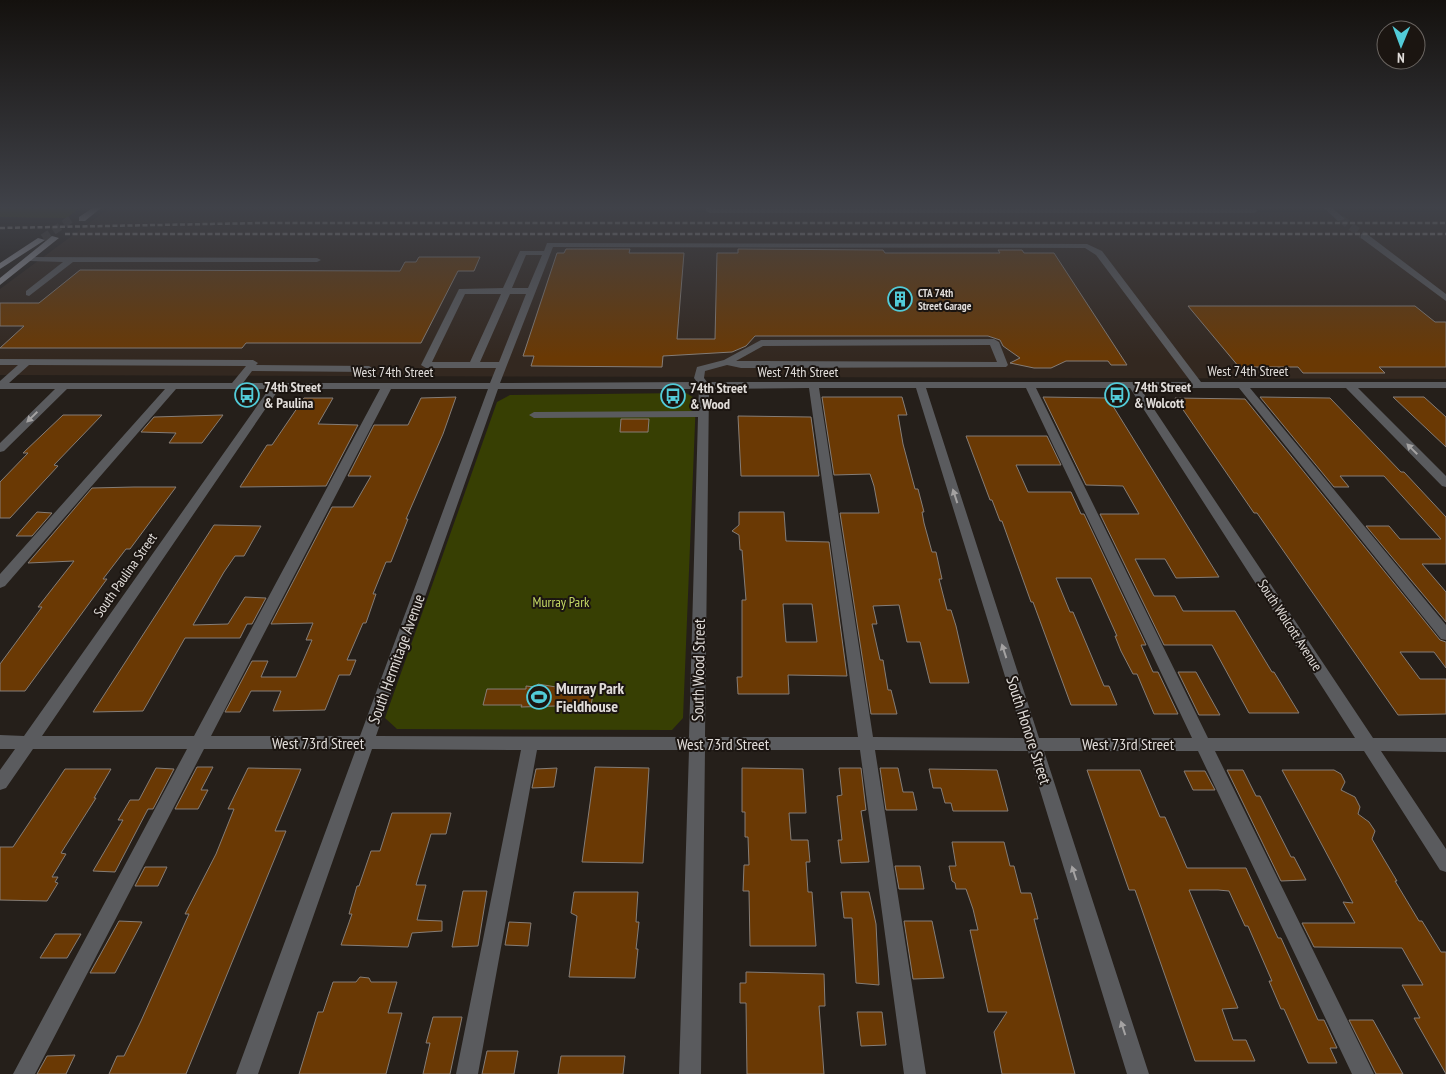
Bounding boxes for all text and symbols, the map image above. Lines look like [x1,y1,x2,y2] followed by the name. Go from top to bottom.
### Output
[1376,20,1426,70] north arrow
[1397,49,1405,67] text: N
[887,286,913,312] building icon: CTA 74th Street Garage
[918,286,972,313] place label: CTA 74th Street Garage
[1208,362,1289,380] street label: West 74th Street
[353,363,434,381] street label: West 74th Street
[758,363,839,381] street label: West 74th Street
[264,378,321,412] place label: 74th Street & Paulina
[1134,378,1191,412] place label: 74th Street & Wolcott
[690,379,747,413] place label: 74th Street & Wood
[234,382,260,408] bus stop icon: 74th Street & Paulina
[1104,382,1130,408] bus stop icon: 74th Street & Wolcott
[660,383,686,409] bus stop icon: 74th Street & Wood
[26,411,38,423] one-way arrow
[1406,443,1418,455] one-way arrow
[951,488,959,503] one-way arrow
[89,529,161,621] street label: South Paulina Street
[1254,576,1326,674] street label: South Wolcott Avenue
[363,591,429,727] street label: South Hermitage Avenue
[533,593,590,611] park label: Murray Park
[687,618,709,722] street label: South Wood Street
[1000,643,1008,658] one-way arrow
[1002,673,1056,787] street label: South Honore Street
[556,678,625,716] place label: Murray Park Fieldhouse
[526,684,552,710] sports icon: Murray Park Fieldhouse
[272,733,365,753] street label: West 73rd Street
[677,734,770,754] street label: West 73rd Street
[1082,734,1175,754] street label: West 73rd Street
[1070,865,1078,880] one-way arrow
[1119,1020,1127,1035] one-way arrow

